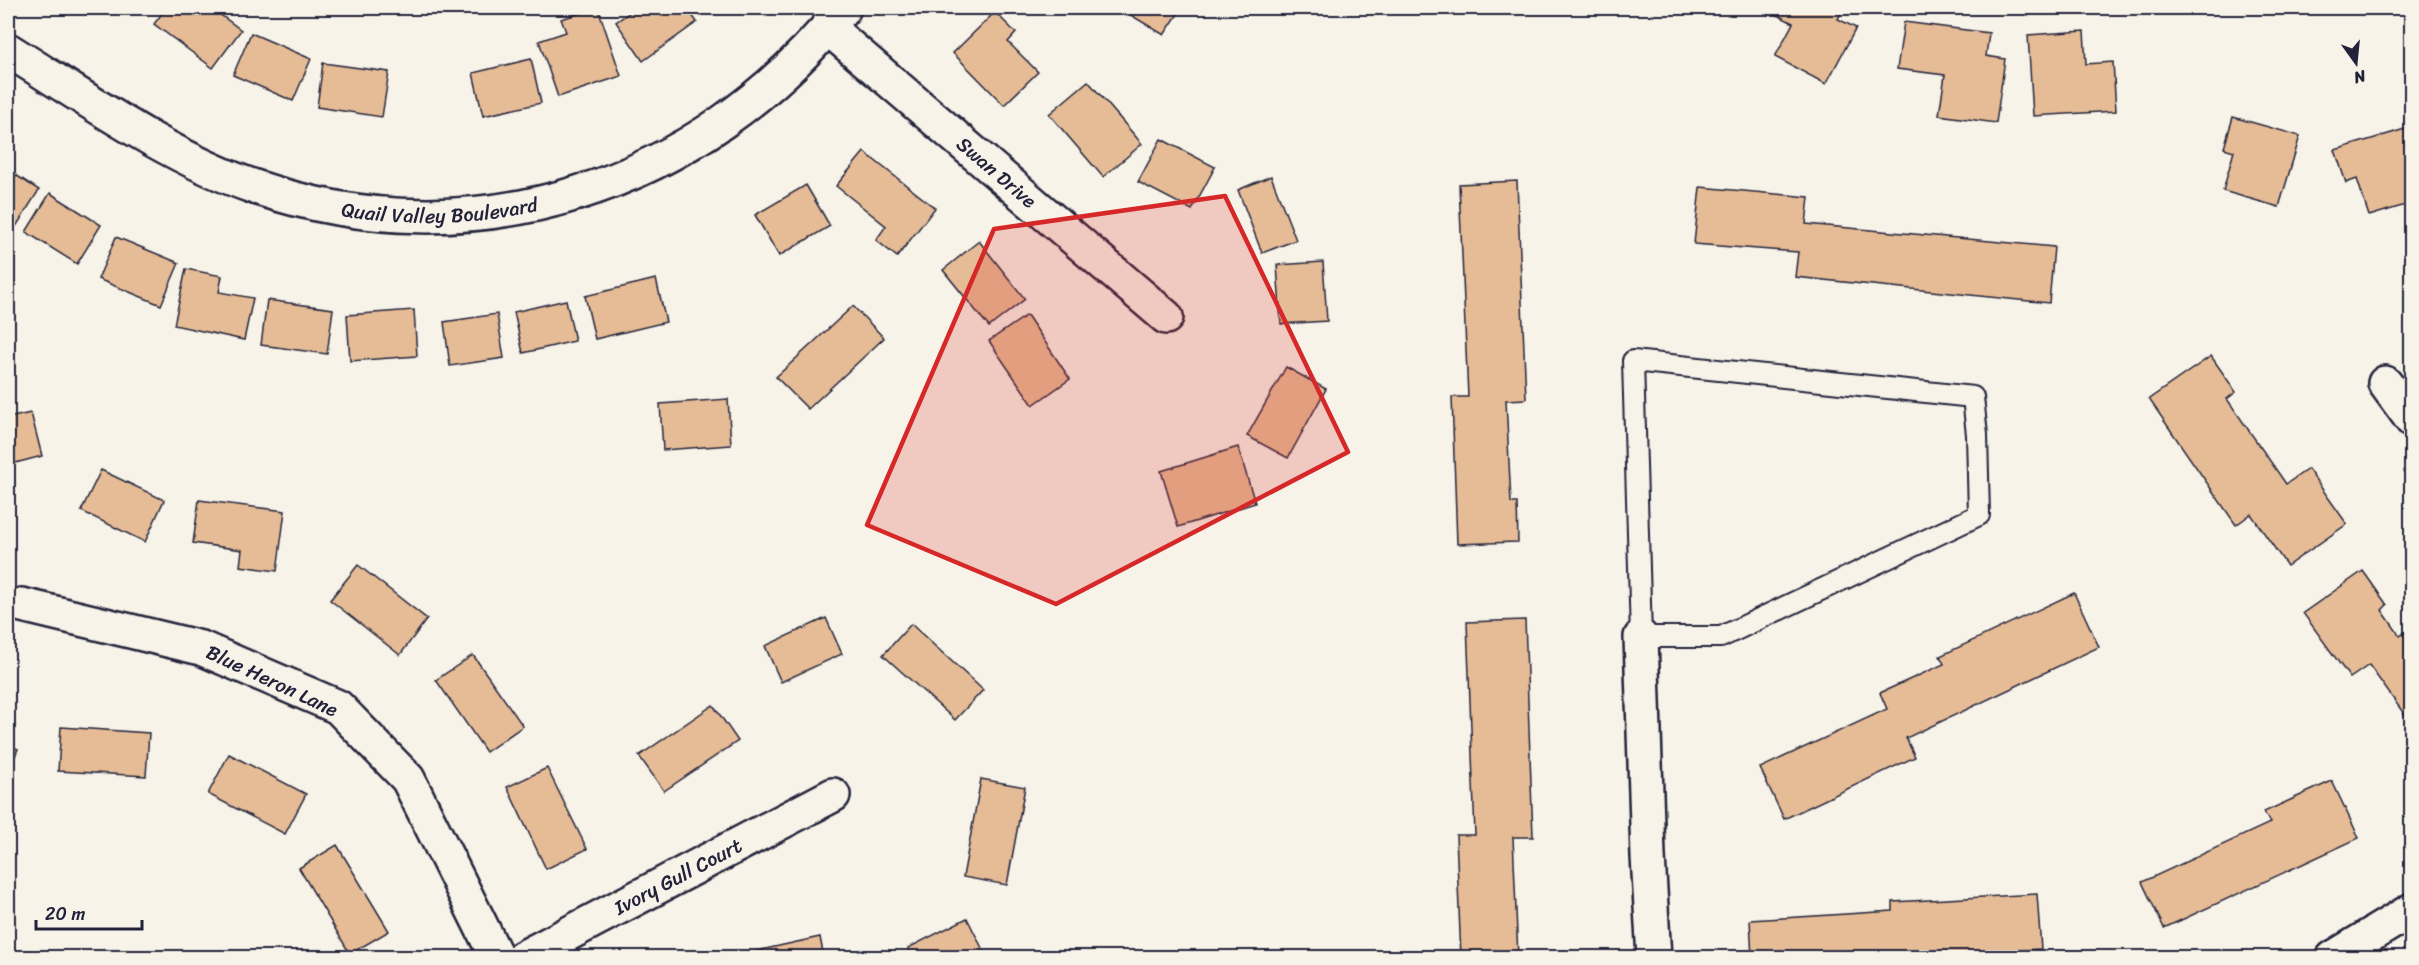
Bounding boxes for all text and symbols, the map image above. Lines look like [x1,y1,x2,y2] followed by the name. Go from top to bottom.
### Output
[2326,33,2386,93] north arrow
[2350,61,2370,93] text: N
[948,127,1045,217] street label: Swan Drive
[339,186,542,233] street label: Quail Valley Boulevard
[200,635,344,727] street label: Blue Heron Lane
[606,828,749,925] street label: Ivory Gull Court
[36,893,142,931] scale bar
[45,898,85,930] text: 20 m

